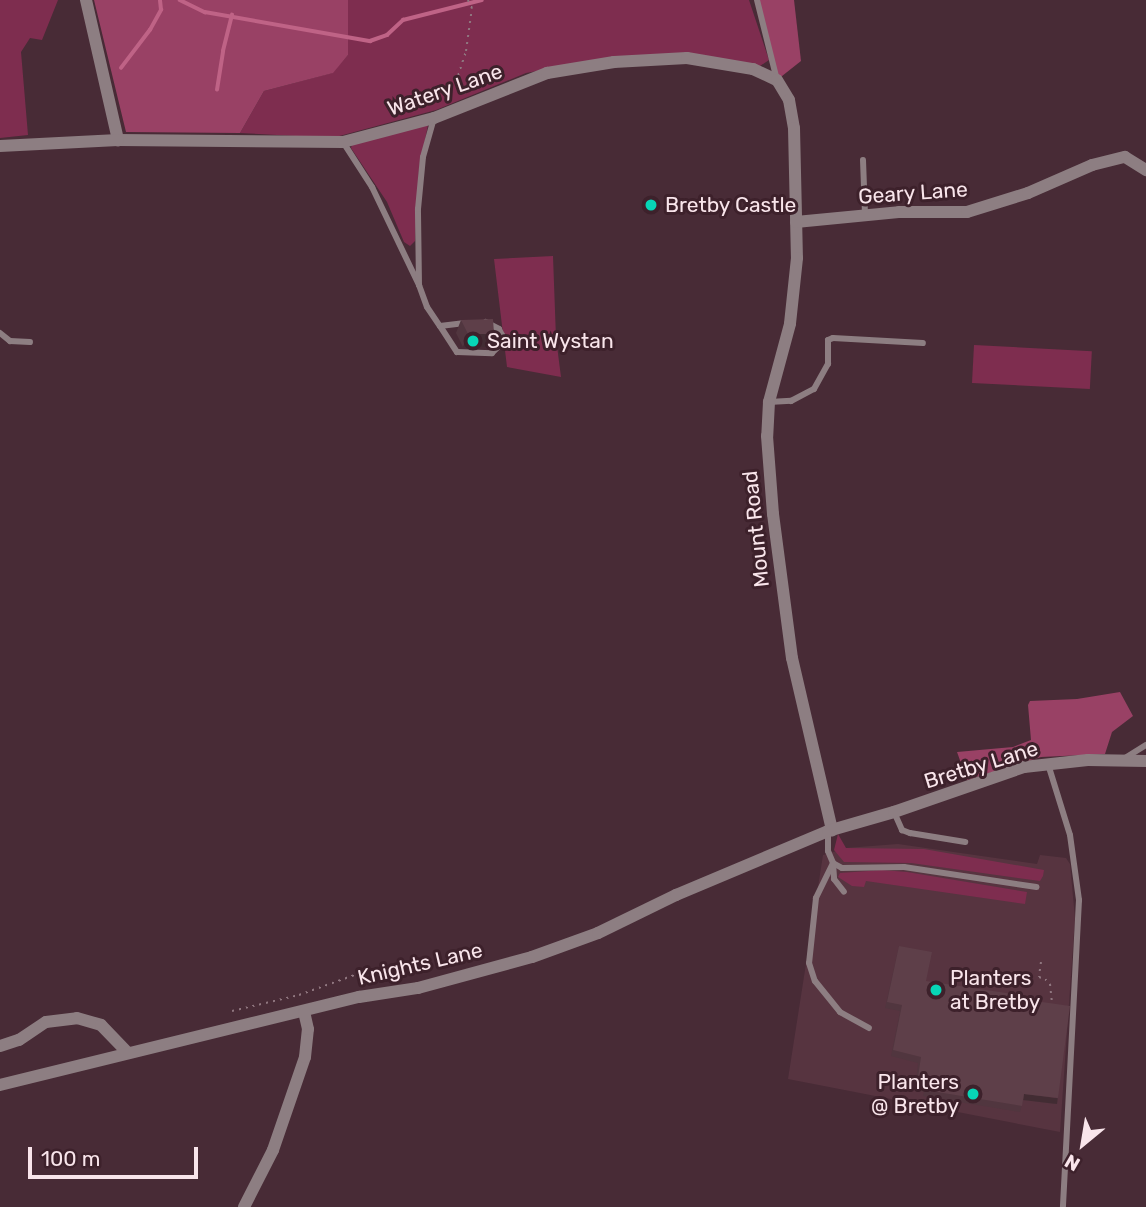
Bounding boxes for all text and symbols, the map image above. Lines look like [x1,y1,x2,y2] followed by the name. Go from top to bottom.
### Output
[384,58,506,122] street label: Watery Lane
[857,177,969,209] street label: Geary Lane
[665,192,797,218] place label: Bretby Castle
[643,197,659,213] marker: Bretby Castle
[487,328,614,354] place label: Saint Wystan
[465,333,481,349] marker: Saint Wystan
[737,469,775,589] street label: Mount Road
[921,736,1041,794] street label: Bretby Lane
[355,937,485,991] street label: Knights Lane
[950,965,1040,1015] place label: Planters at Bretby
[928,982,944,998] marker: Planters at Bretby
[871,1069,959,1119] place label: Planters @ Bretby
[965,1086,981,1102] marker: Planters @ Bretby
[1048,1109,1118,1179] north arrow
[32,1134,201,1178] scale bar
[41,1146,100,1171] text: 100 m
[1061,1149,1084,1176] text: N

